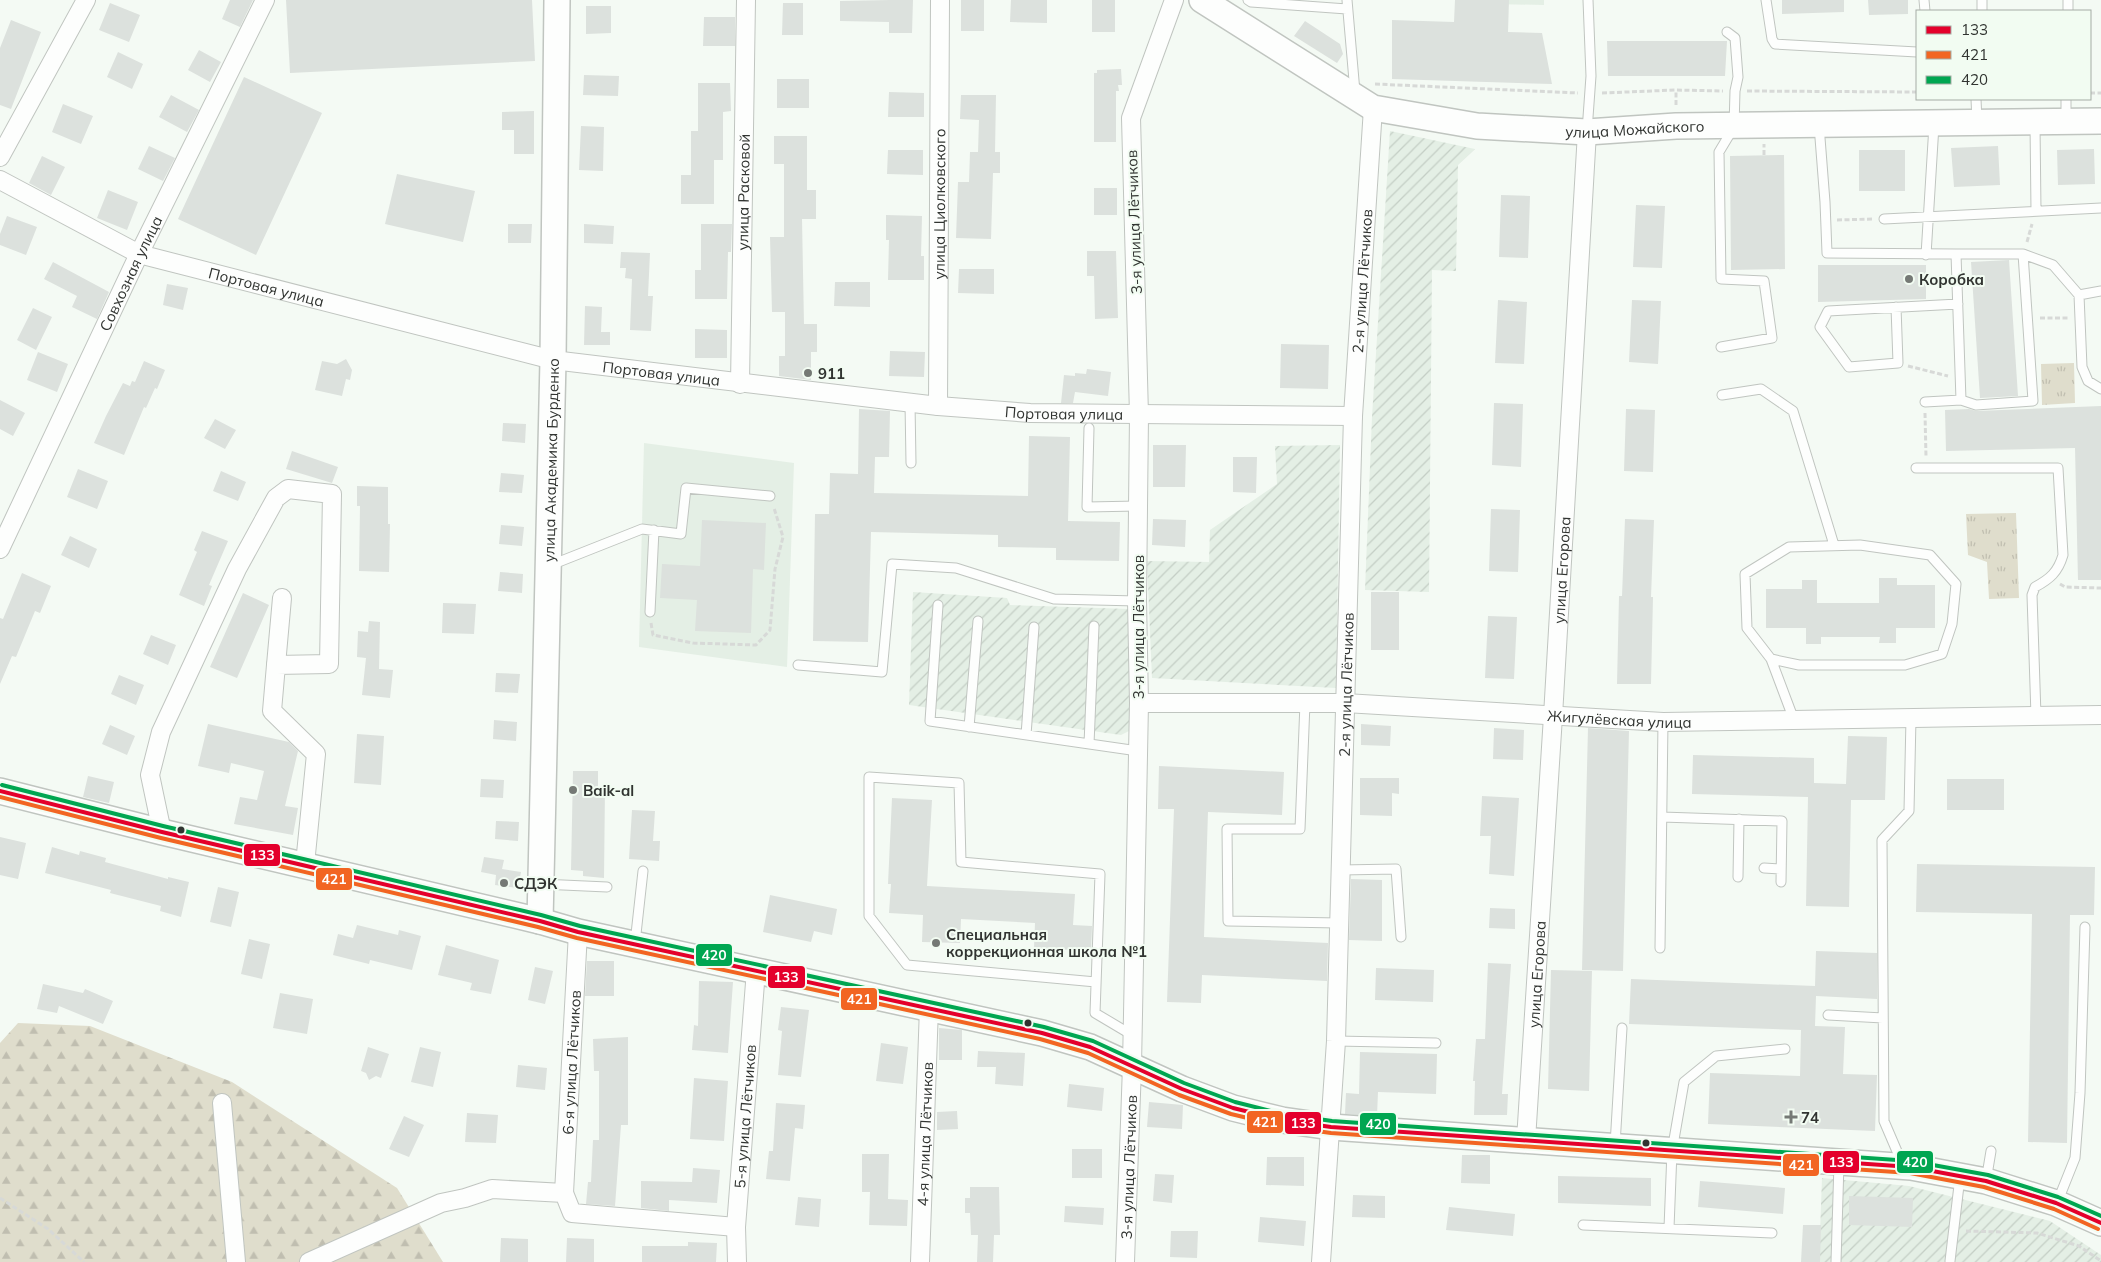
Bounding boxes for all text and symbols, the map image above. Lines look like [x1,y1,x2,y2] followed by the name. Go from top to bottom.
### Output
[1916,10,2091,100] legend
[1961,20,1988,39] text: 133
[1961,45,1988,64] text: 421
[1961,70,1988,89] text: 420
[1565,116,1705,142] street label: улица Можайского
[929,128,949,280] street label: улица Циолковского
[733,133,753,251] street label: улица Расковой
[1122,150,1146,294] street label: 3-я улица Лётчиков
[1348,208,1376,354] street label: 2-я улица Лётчиков
[95,212,166,334] street label: Совхозная улица
[207,263,326,311] street label: Портовая улица
[1919,270,1984,289] place label: Коробка
[1903,273,1915,285] marker: Коробка
[602,356,721,389] street label: Портовая улица
[539,358,563,562] street label: улица Академика Бурденко
[818,364,845,383] place label: 911
[802,367,814,379] marker: 911
[1004,402,1123,423] street label: Портовая улица
[1549,516,1574,624] street label: улица Егорова
[1129,555,1148,699] street label: 3-я улица Лётчиков
[1334,612,1357,757] street label: 2-я улица Лётчиков
[1547,706,1692,732] street label: Жигулёвская улица
[583,781,634,800] place label: Baik-al
[567,784,579,796] marker: Baik-al
[176,825,186,835] unlabelled marker
[243,843,281,867] line badge: 133
[249,846,275,864] text: 133
[315,867,353,891] line badge: 421
[321,870,347,888] text: 421
[514,874,558,893] place label: СДЭК
[498,877,510,889] marker: СДЭК
[1524,920,1549,1028] street label: улица Егорова
[946,925,1147,961] place label: Специальная коррекционная школа №1
[930,937,942,949] marker: Специальная коррекционная школа №1
[695,943,733,967] line badge: 420
[701,946,727,964] text: 420
[767,965,806,989] line badge: 133
[773,968,799,986] text: 133
[840,987,878,1011] line badge: 421
[558,990,584,1135] street label: 6-я улица Лётчиков
[846,990,872,1008] text: 421
[1023,1018,1033,1028] unlabelled marker
[730,1044,760,1189] street label: 5-я улица Лётчиков
[912,1062,937,1207] street label: 4-я улица Лётчиков
[1116,1095,1140,1240] street label: 3-я улица Лётчиков
[1801,1108,1819,1127] place label: 74
[1246,1110,1284,1134] line badge: 421
[1284,1111,1322,1135] line badge: 133
[1785,1111,1797,1123] marker: 74
[1359,1112,1397,1136] line badge: 420
[1252,1113,1278,1131] text: 421
[1290,1114,1316,1132] text: 133
[1365,1115,1391,1133] text: 420
[1641,1138,1651,1148] unlabelled marker
[1822,1150,1860,1174] line badge: 133
[1896,1150,1934,1174] line badge: 420
[1782,1153,1820,1177] line badge: 421
[1828,1153,1854,1171] text: 133
[1902,1153,1928,1171] text: 420
[1788,1156,1814,1174] text: 421

